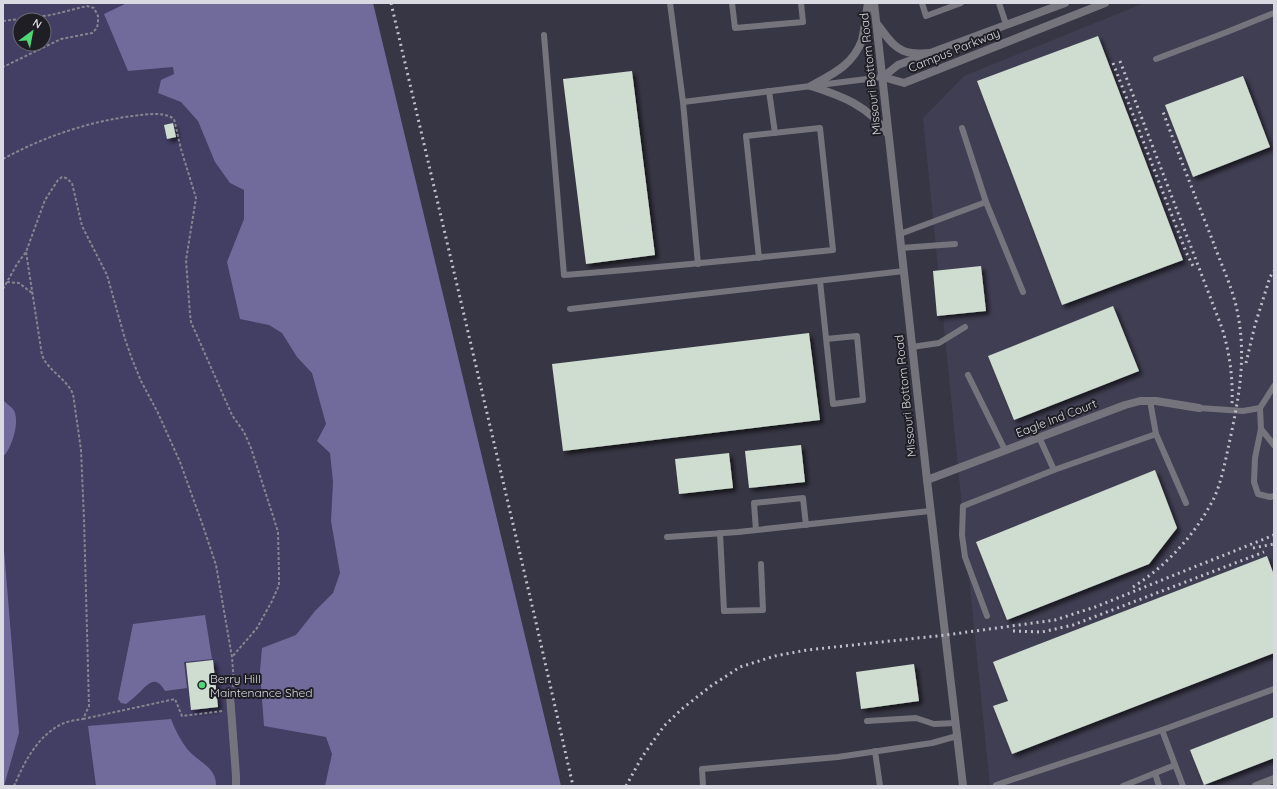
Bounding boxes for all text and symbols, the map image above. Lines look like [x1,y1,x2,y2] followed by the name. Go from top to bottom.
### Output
[12,12,52,52] north arrow
[856,12,884,136] street label: Missouri Bottom Road
[30,15,44,32] text: N
[906,25,1002,75] street label: Campus Parkway
[891,334,919,458] street label: Missouri Bottom Road
[1013,396,1099,440] street label: Eagle Ind Court
[210,671,313,700] place label: Berry Hill Maintenance Shed
[197,680,207,690] marker: Berry Hill Maintenance Shed

